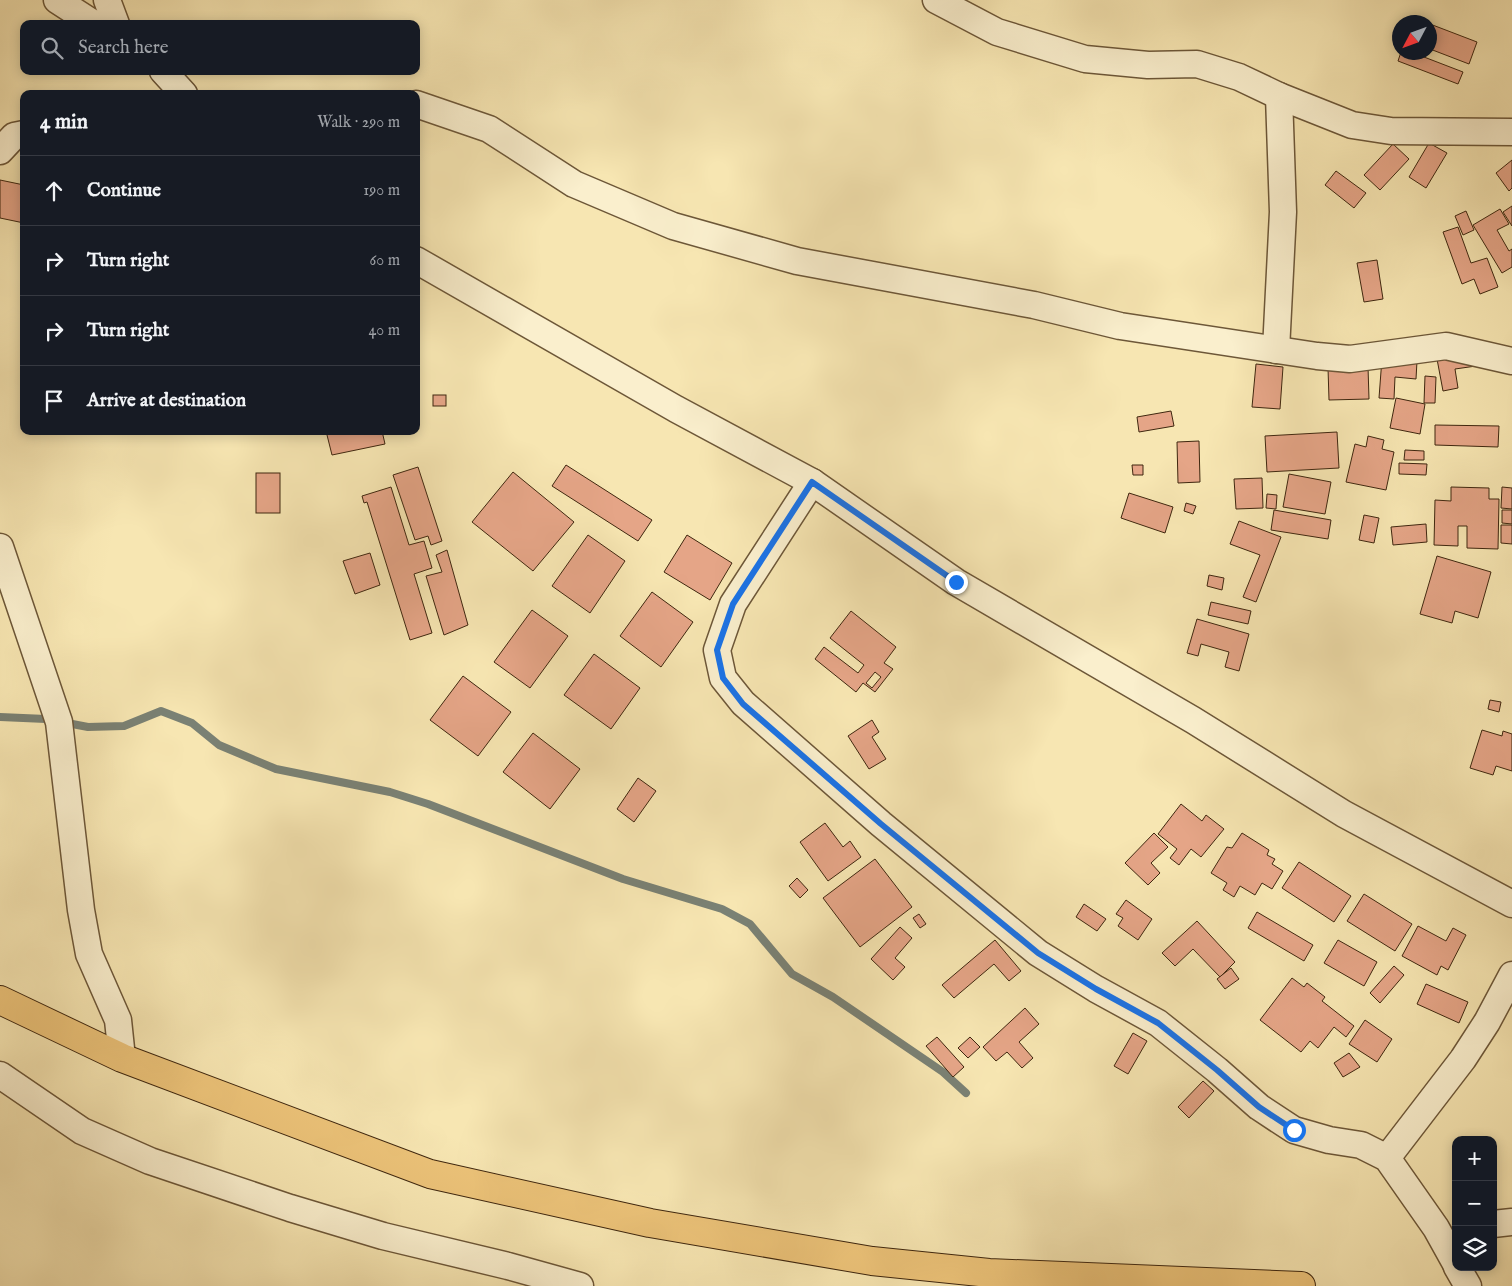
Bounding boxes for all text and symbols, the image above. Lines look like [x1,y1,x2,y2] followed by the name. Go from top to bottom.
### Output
[1392,15,1437,60] north arrow
[20,20,420,75] search box
[38,34,66,62] icon: search
[78,36,169,60] text: Search here
[40,109,88,136] text: 4 min
[317,113,400,133] text: Walk · 290 m
[40,177,68,205] icon: ahead
[87,179,161,203] text: Continue
[363,181,400,201] text: 190 m
[40,247,68,275] icon: right
[87,249,169,273] text: Turn right
[370,251,400,271] text: 60 m
[40,317,68,345] icon: right
[87,319,169,343] text: Turn right
[368,321,400,341] text: 40 m
[40,387,68,415] icon: arrive
[87,389,246,413] text: Arrive at destination
[945,571,968,594] route end
[1283,1119,1306,1142] route start
[1452,1136,1497,1271] map controls
[1452,1136,1497,1181] button: +
[1452,1181,1497,1226] button: −
[1452,1226,1497,1271] button: layers

